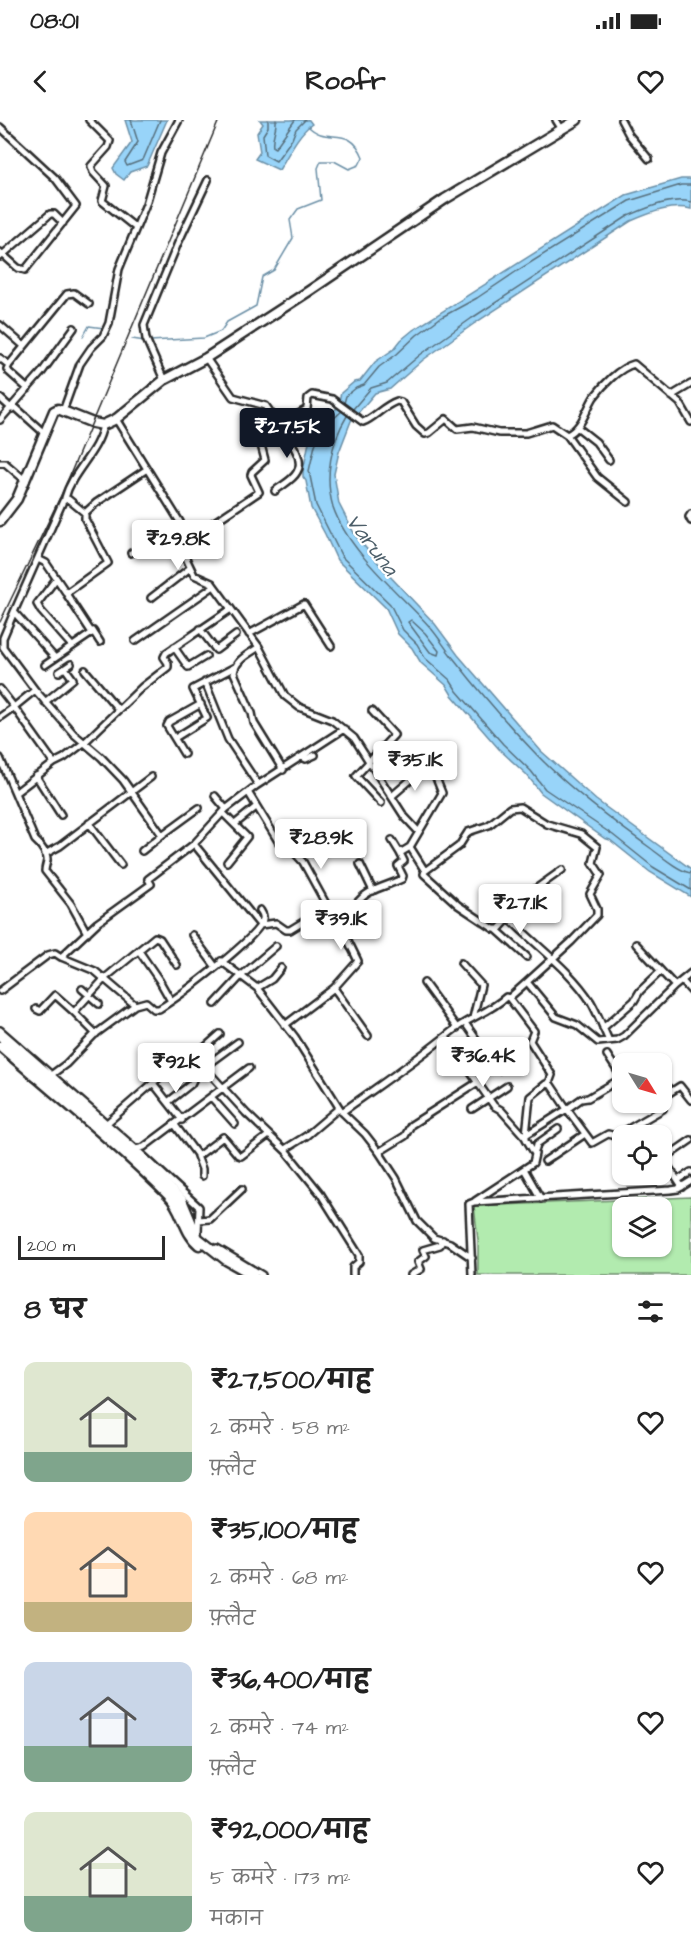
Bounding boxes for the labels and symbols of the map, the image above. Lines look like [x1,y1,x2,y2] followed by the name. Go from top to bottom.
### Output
[238,408,336,459] pin: ₹27.5K
[338,507,406,584] water label: Varuna
[129,520,227,571] pin: ₹29.8K
[366,741,464,792] pin: ₹35.1K
[272,819,370,870] pin: ₹28.9K
[471,884,569,935] pin: ₹27.1K
[292,900,390,951] pin: ₹39.1K
[434,1037,532,1088] pin: ₹36.4K
[140,1043,212,1094] pin: ₹92K
[612,1053,672,1113] north arrow
[18,1233,165,1260] scale bar

